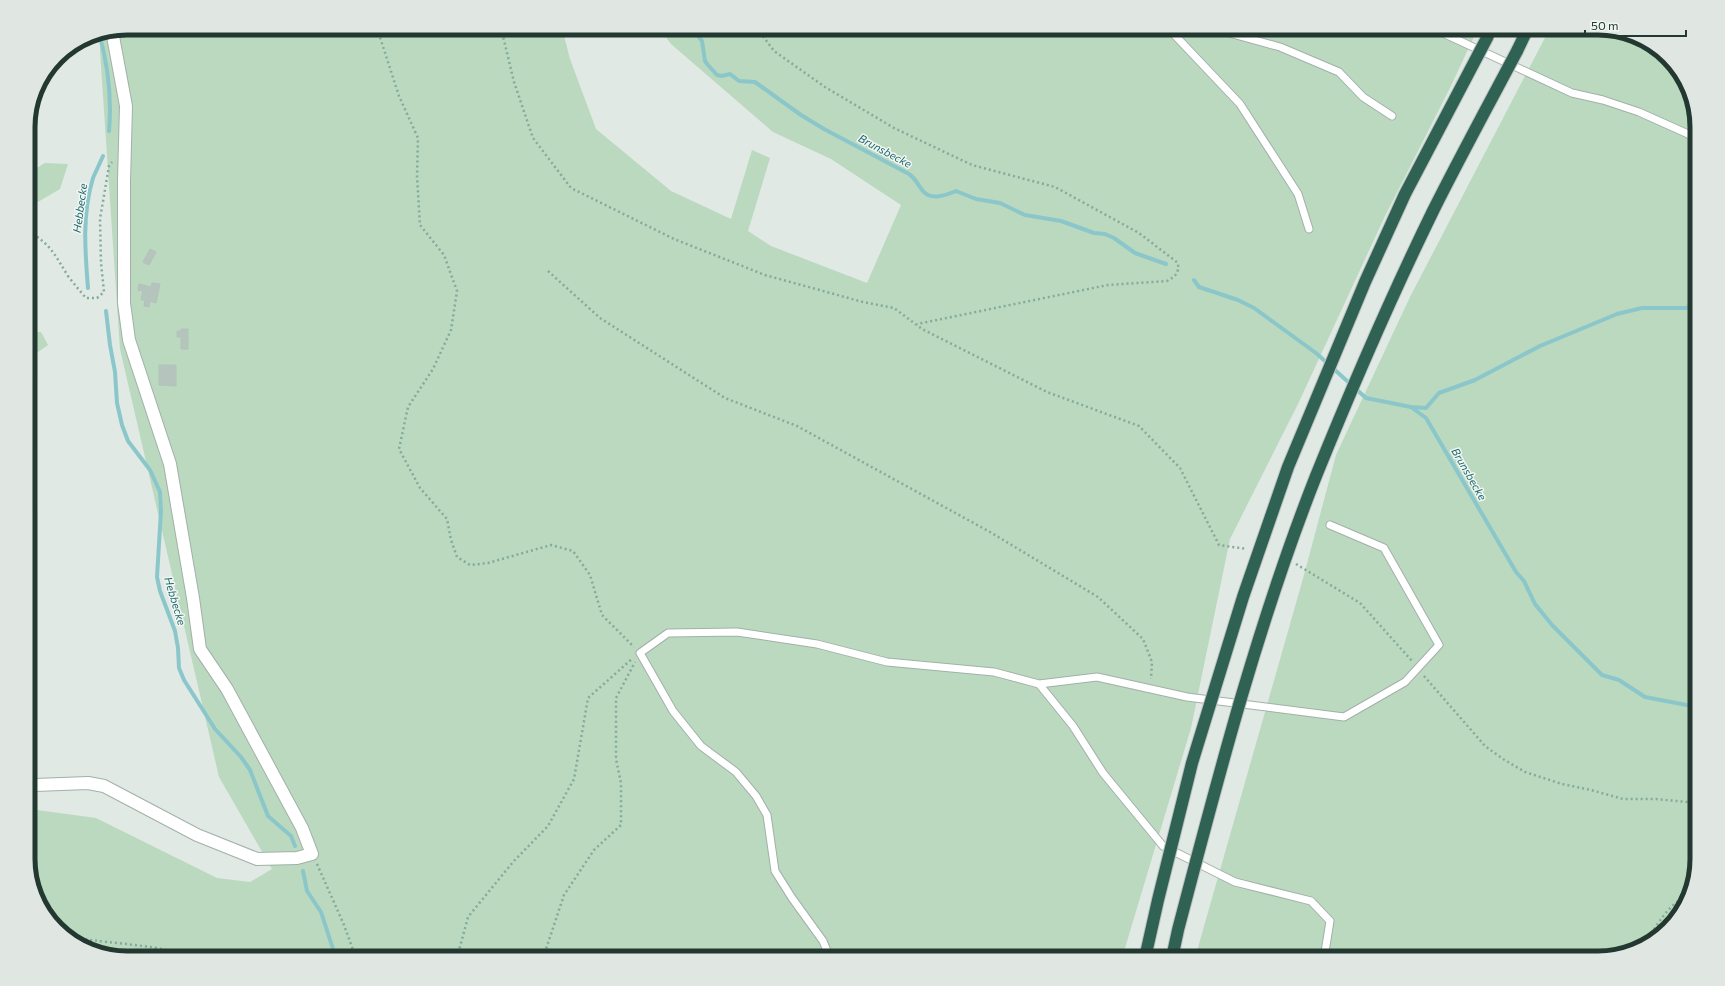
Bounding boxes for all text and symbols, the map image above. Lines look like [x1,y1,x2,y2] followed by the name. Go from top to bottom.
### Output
[1585,12,1686,38] scale bar
[1591,18,1619,32] text: 50 m
[856,131,914,170] water label: Brunsbecke
[70,182,89,234] water label: Hebbecke
[1449,445,1490,502] water label: Brunsbecke
[162,575,189,627] water label: Hebbecke

